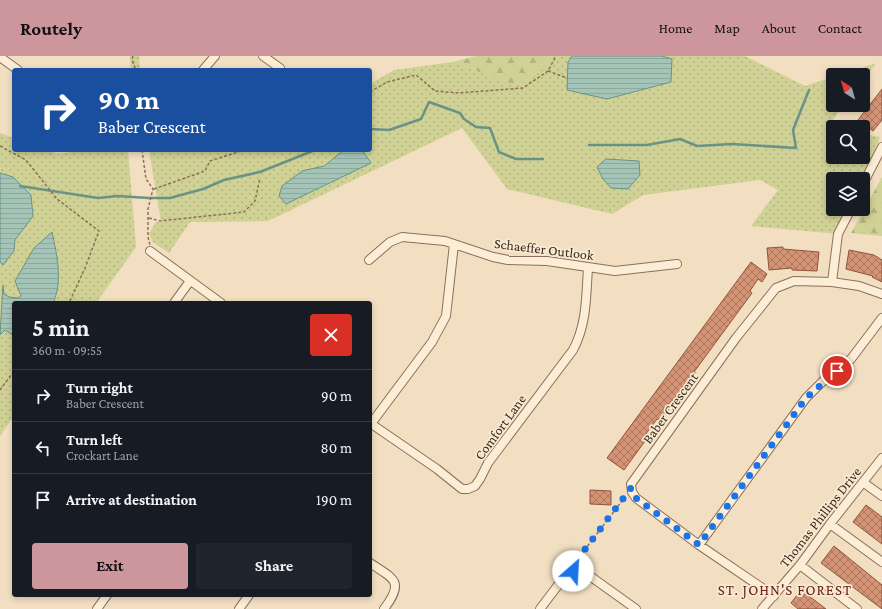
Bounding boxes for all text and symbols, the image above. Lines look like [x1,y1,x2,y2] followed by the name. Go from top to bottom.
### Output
[20,18,82,39] text: Routely
[659,20,692,36] text: Home
[714,20,740,36] text: Map
[762,20,796,36] text: About
[818,20,862,36] text: Contact
[826,68,870,112] north arrow
[826,68,870,216] map controls
[32,84,84,136] icon: right
[98,84,159,115] text: 90 m
[98,117,206,137] text: Baber Crescent
[826,120,870,164] button: search
[826,172,870,216] button: layers
[493,235,595,263] street label: Schaeffer Outlook
[32,314,89,341] text: 5 min
[310,314,352,356] button: close
[32,343,102,358] text: 360 m · 09:55
[820,354,854,388] pin
[826,360,848,382] icon: arrive
[639,369,701,447] street label: Baber Crescent
[66,380,133,396] text: Turn right
[32,385,54,407] icon: right
[321,388,352,404] text: 90 m
[471,391,529,463] street label: Comfort Lane
[66,396,144,411] text: Baber Crescent
[66,432,122,448] text: Turn left
[32,437,54,459] icon: left
[321,440,352,456] text: 80 m
[66,448,139,463] text: Crockart Lane
[776,464,864,570] street label: Thomas Phillips Drive
[32,489,54,511] icon: arrive
[66,492,197,508] text: Arrive at destination
[316,492,352,508] text: 190 m
[32,543,188,589] button: Exit
[196,543,352,589] button: Share
[552,550,594,592] position arrow
[718,582,852,599] district label: ST. JOHN'S FOREST

